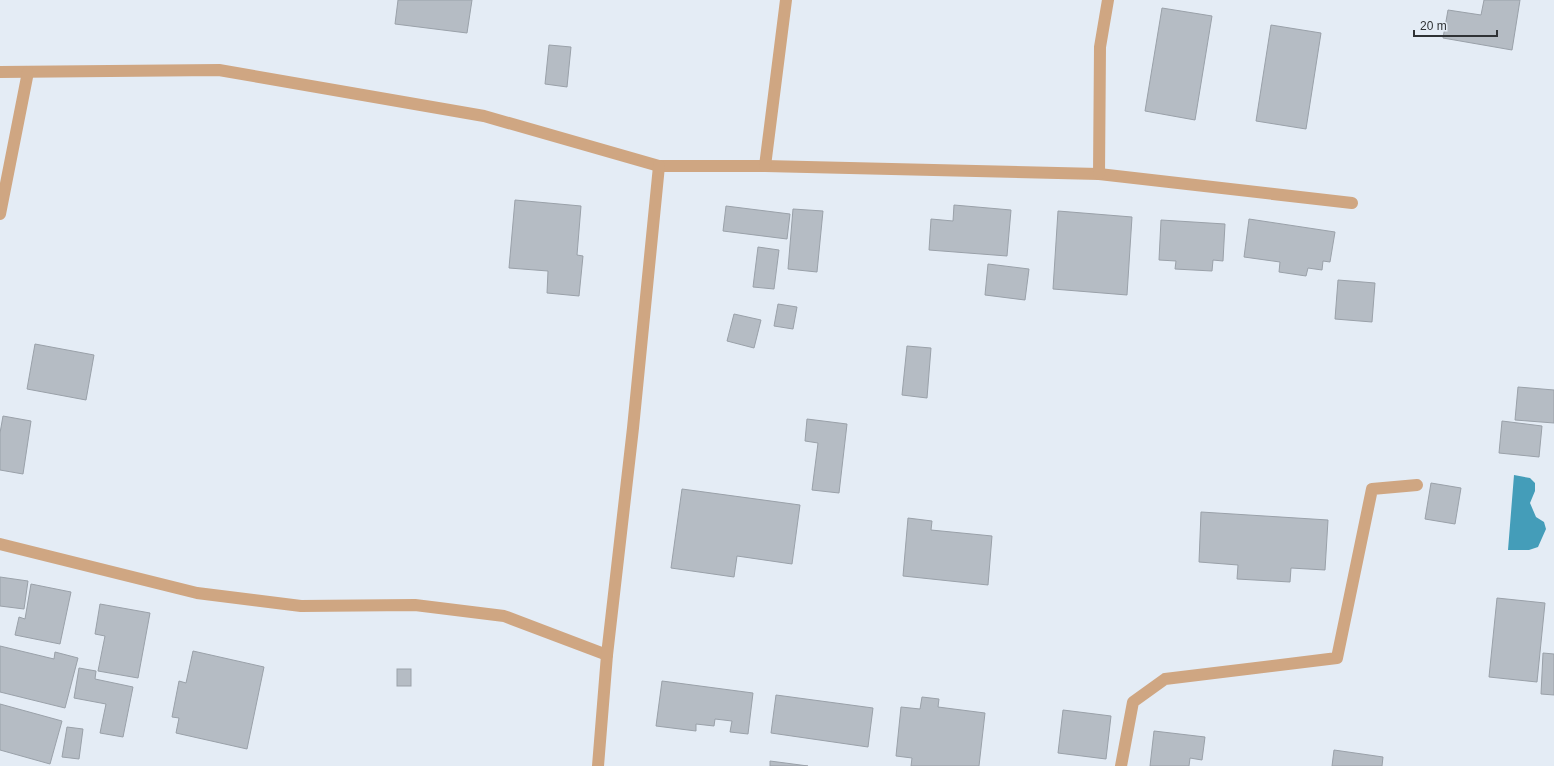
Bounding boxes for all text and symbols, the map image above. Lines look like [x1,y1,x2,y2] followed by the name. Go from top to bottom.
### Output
[1414,12,1497,38] scale bar
[1420,19,1447,33] text: 20 m

